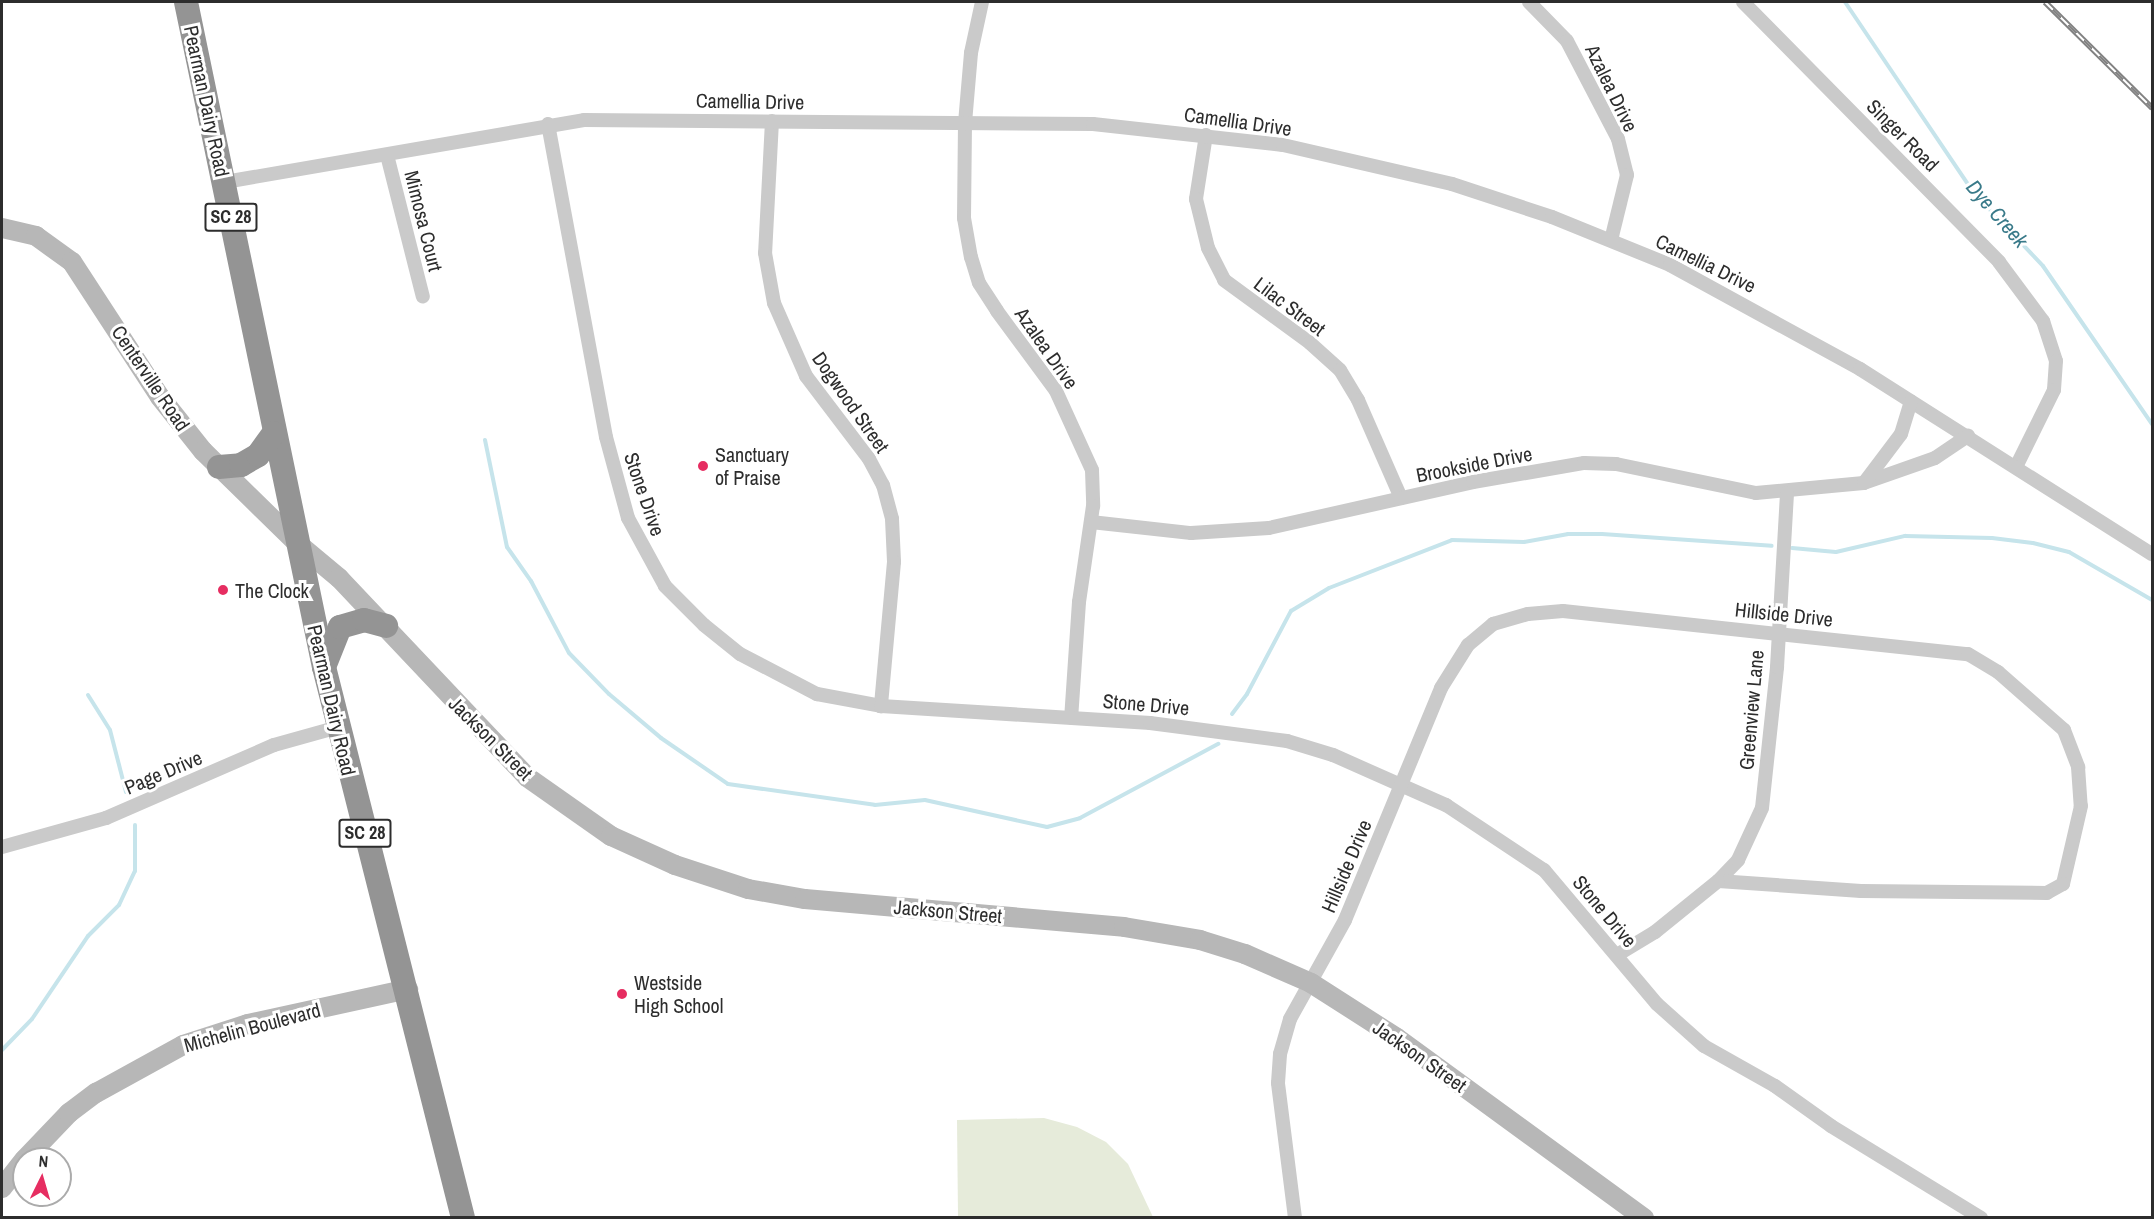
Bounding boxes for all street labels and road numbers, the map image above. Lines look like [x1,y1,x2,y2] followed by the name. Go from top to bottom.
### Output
[179,23,235,179] street label: Pearman Dairy Road
[1581,41,1643,135] street label: Azalea Drive
[696,88,804,114] street label: Camellia Drive
[1862,94,1944,176] street label: Singer Road
[1183,102,1293,140] street label: Camellia Drive
[400,168,448,274] street label: Mimosa Court
[204,202,258,232] road number: SC 28
[1652,228,1760,298] street label: Camellia Drive
[1250,271,1330,341] street label: Lilac Street
[1010,303,1084,393] street label: Azalea Drive
[107,321,195,435] street label: Centerville Road
[807,347,895,457] street label: Dogwood Street
[1414,441,1534,487] street label: Brookside Drive
[620,449,670,539] street label: Stone Drive
[1734,597,1834,631] street label: Hillside Drive
[303,622,361,778] street label: Pearman Dairy Road
[1734,649,1768,771] street label: Greenview Lane
[1102,688,1190,720] street label: Stone Drive
[444,691,538,785] street label: Jackson Street
[121,745,205,799] street label: Page Drive
[1316,816,1376,916] street label: Hillside Drive
[338,818,392,848] road number: SC 28
[1568,870,1642,952] street label: Stone Drive
[893,894,1003,928] street label: Jackson Street
[181,997,323,1057] street label: Michelin Boulevard
[1369,1015,1471,1097] street label: Jackson Street

